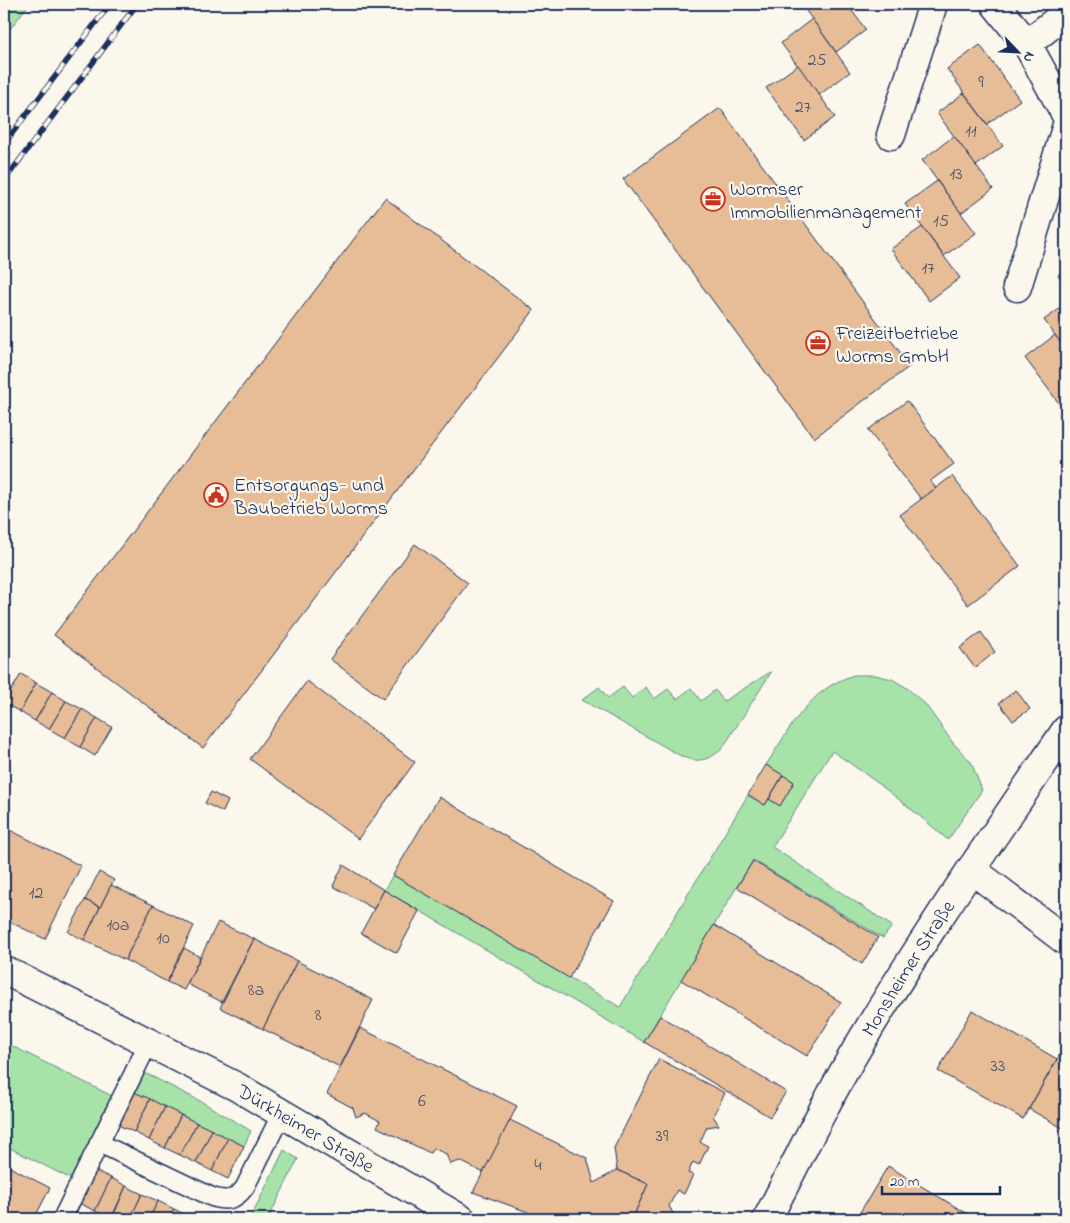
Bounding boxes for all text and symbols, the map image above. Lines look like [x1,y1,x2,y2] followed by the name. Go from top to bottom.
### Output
[992,28,1042,78] north arrow
[807,48,827,74] house number: 25
[1017,48,1040,66] text: N
[978,70,984,96] house number: 9
[795,95,812,121] house number: 27
[965,119,977,145] house number: 11
[949,162,963,188] house number: 13
[730,176,922,229] place label: Wormser Immobilienmanagement
[700,186,726,212] office icon: Wormser Immobilienmanagement
[933,209,949,235] house number: 15
[921,256,935,282] house number: 17
[835,320,958,372] place label: Freizeitbetriebe Worms GmbH
[805,330,831,356] office icon: Freizeitbetriebe Worms GmbH
[233,472,388,524] place label: Entsorgungs- und Baubetrieb Worms
[203,482,229,508] public building icon: Entsorgungs- und Baubetrieb Worms
[29,881,43,907] house number: 12
[855,895,964,1043] street label: Monsheimer Straße
[106,913,130,939] house number: 10a
[156,926,170,952] house number: 10
[248,978,264,1004] house number: 8a
[315,1003,322,1029] house number: 8
[991,1054,1005,1080] house number: 33
[230,1078,379,1182] street label: Dürkheimer Straße
[418,1089,426,1115] house number: 6
[656,1124,669,1150] house number: 39
[534,1153,542,1179] house number: 4
[882,1163,1000,1195] scale bar
[890,1171,920,1193] text: 20 m

